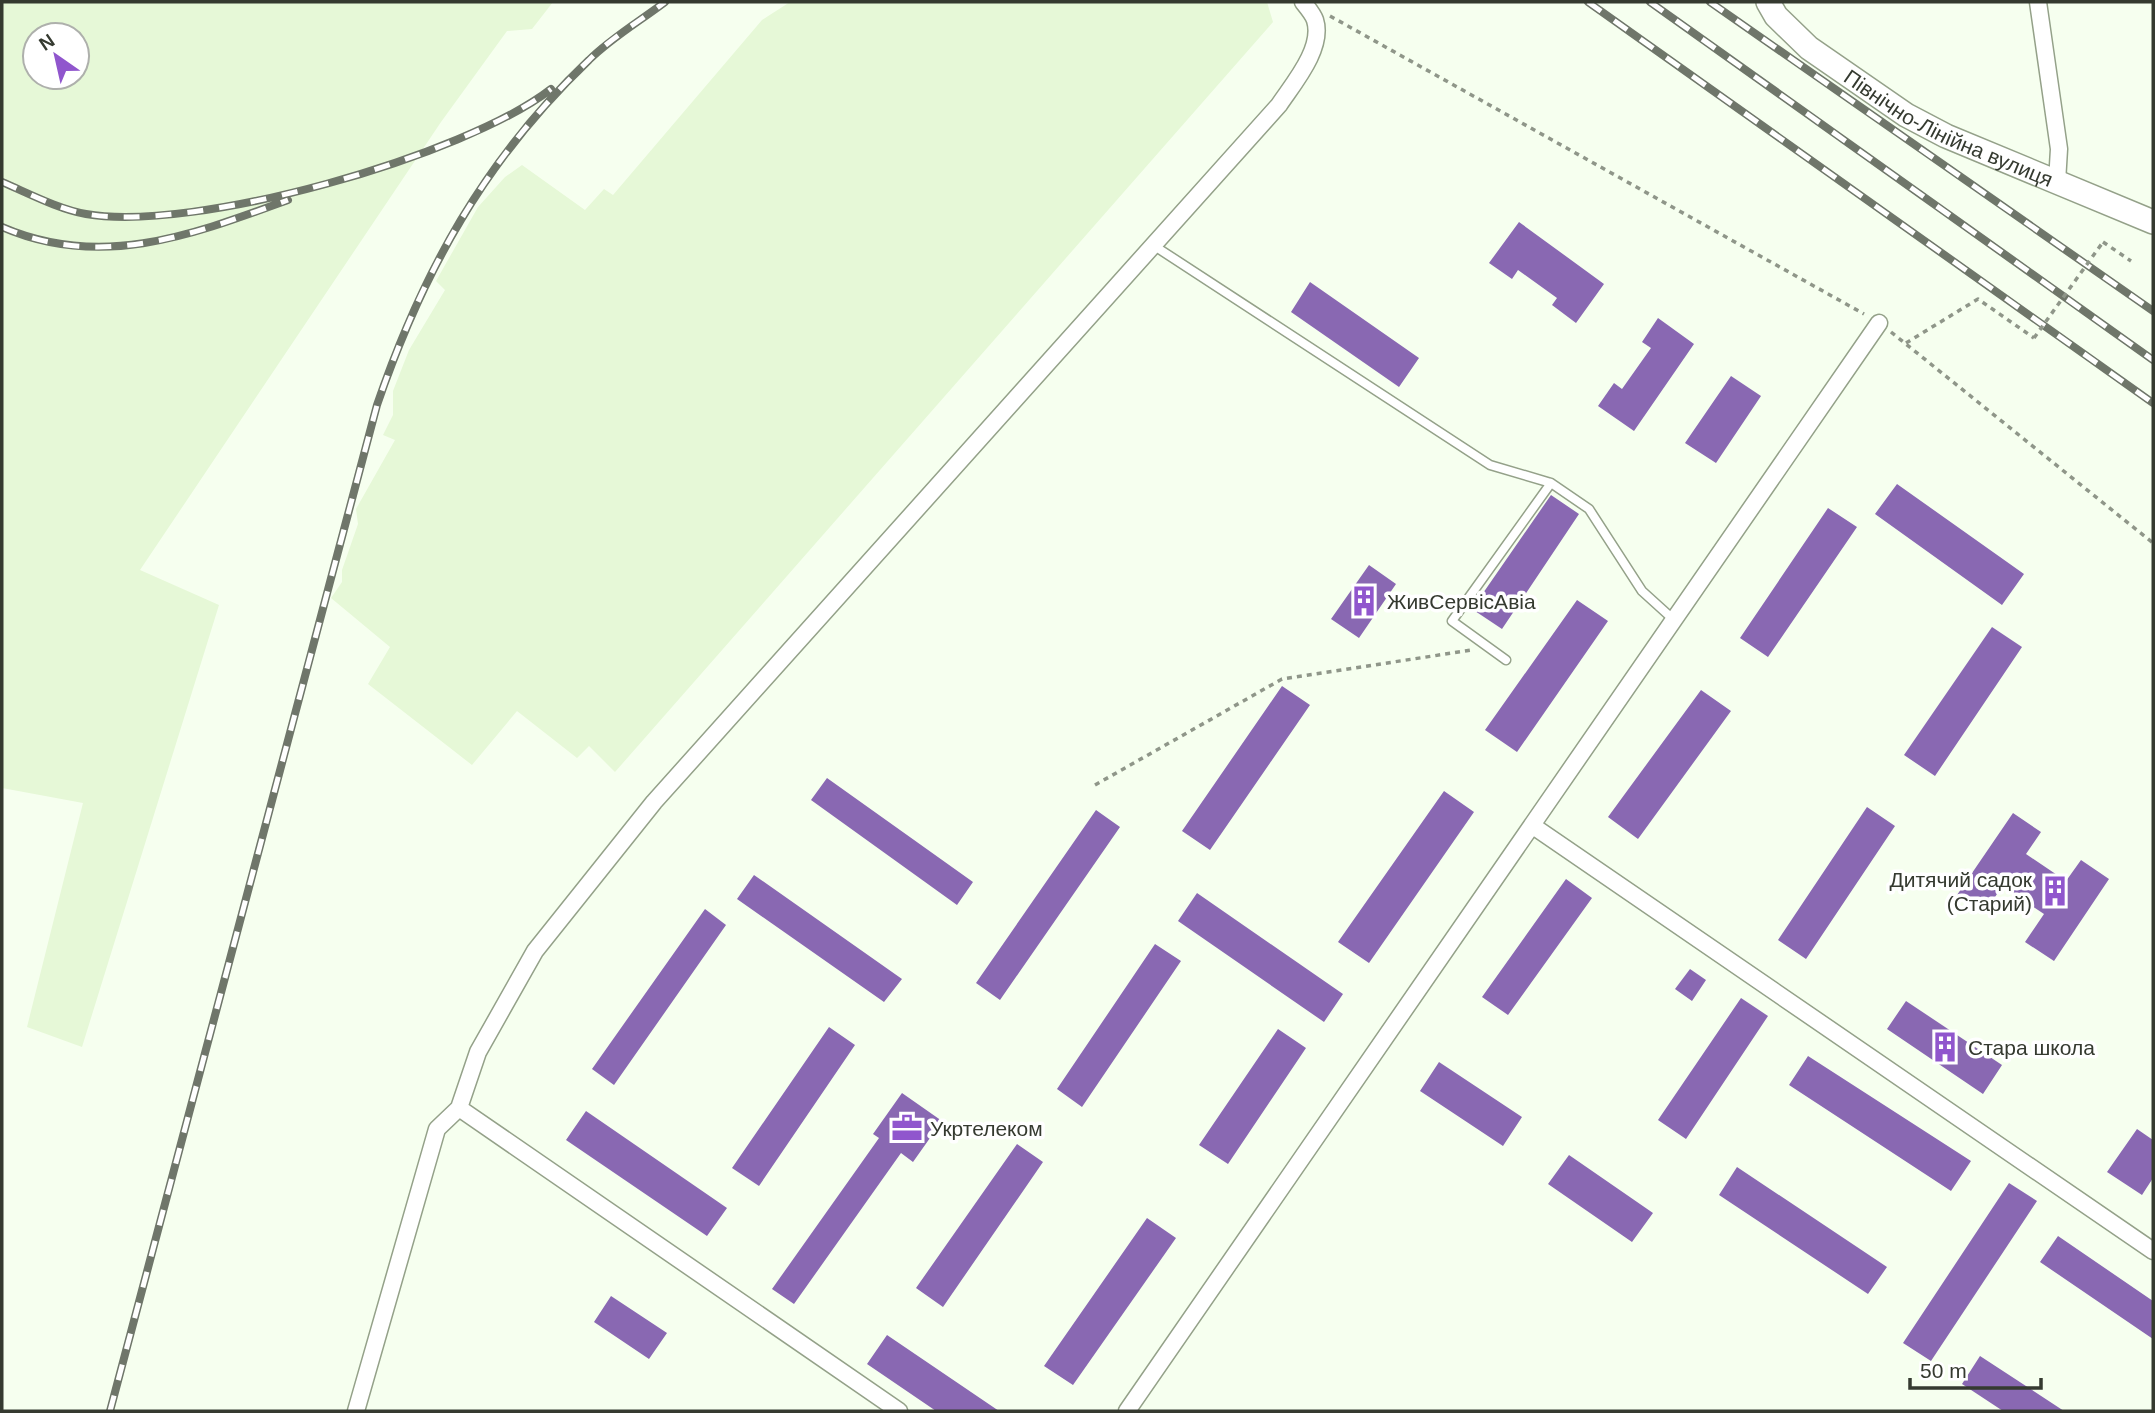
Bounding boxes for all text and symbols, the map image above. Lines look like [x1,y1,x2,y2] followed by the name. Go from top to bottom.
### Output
[21,21,91,91] north arrow
[35,30,58,55] text: N
[1840,65,2057,191] street label: Північно-Лінійна вулиця
[1347,584,1381,618] building icon: ЖивСервісАвіа
[1387,590,1536,613] place label: ЖивСервісАвіа
[1890,868,2033,915] place label: Дитячий садок (Старий)
[2038,874,2072,908] building icon: Дитячий садок (Старий)
[1928,1030,1962,1064] building icon: Стара школа
[1968,1036,2095,1059] place label: Стара школа
[890,1111,924,1145] office icon: Укртелеком
[930,1117,1043,1140] place label: Укртелеком
[1910,1346,2041,1390] scale bar
[1920,1359,1967,1382] text: 50 m

